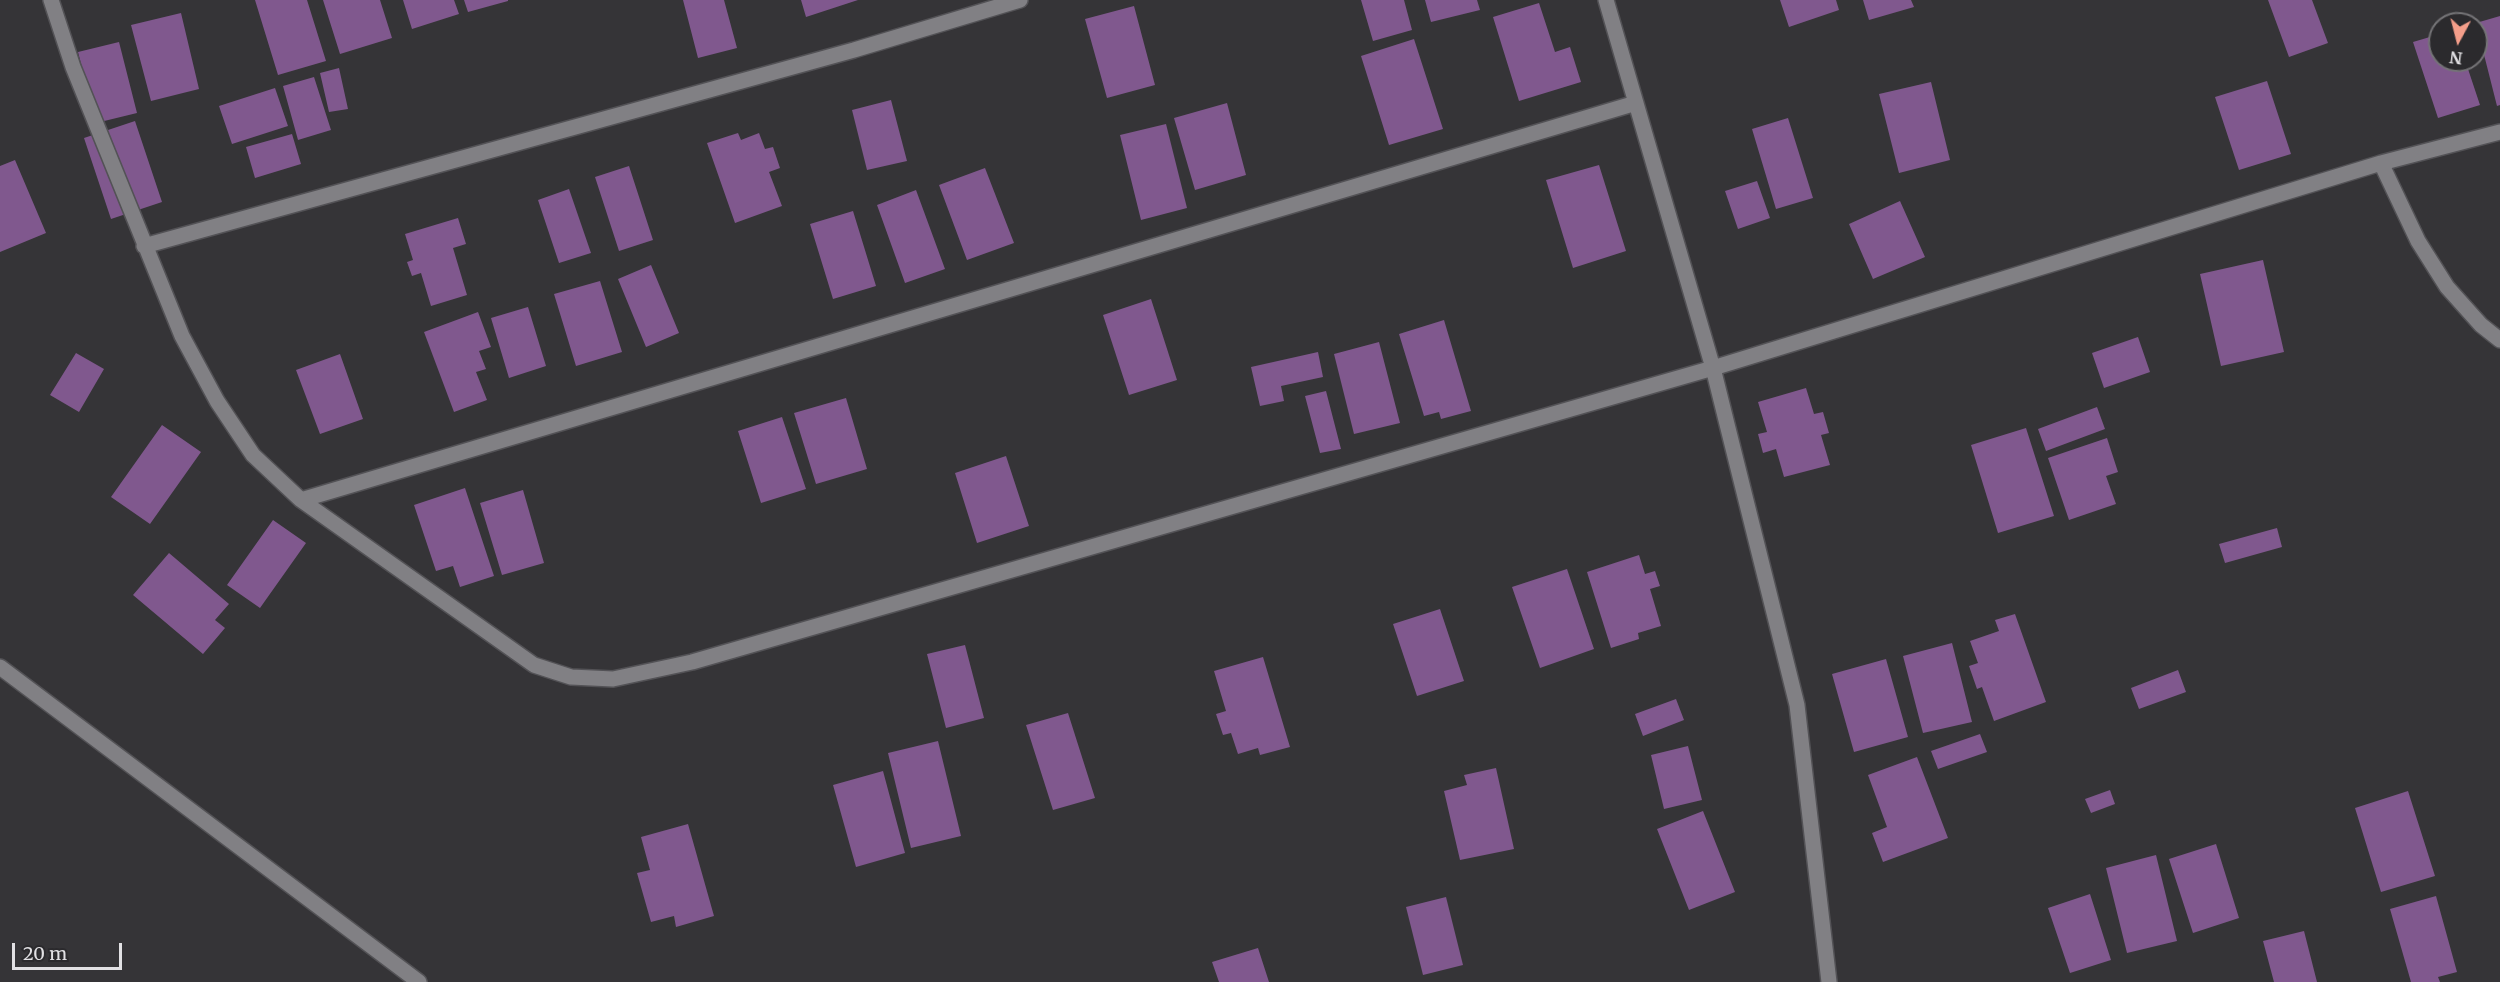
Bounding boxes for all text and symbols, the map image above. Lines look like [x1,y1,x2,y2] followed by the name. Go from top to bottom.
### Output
[2428,12,2488,72] north arrow
[2449,47,2464,69] text: N
[15,931,124,969] scale bar
[23,942,67,965] text: 20 m

